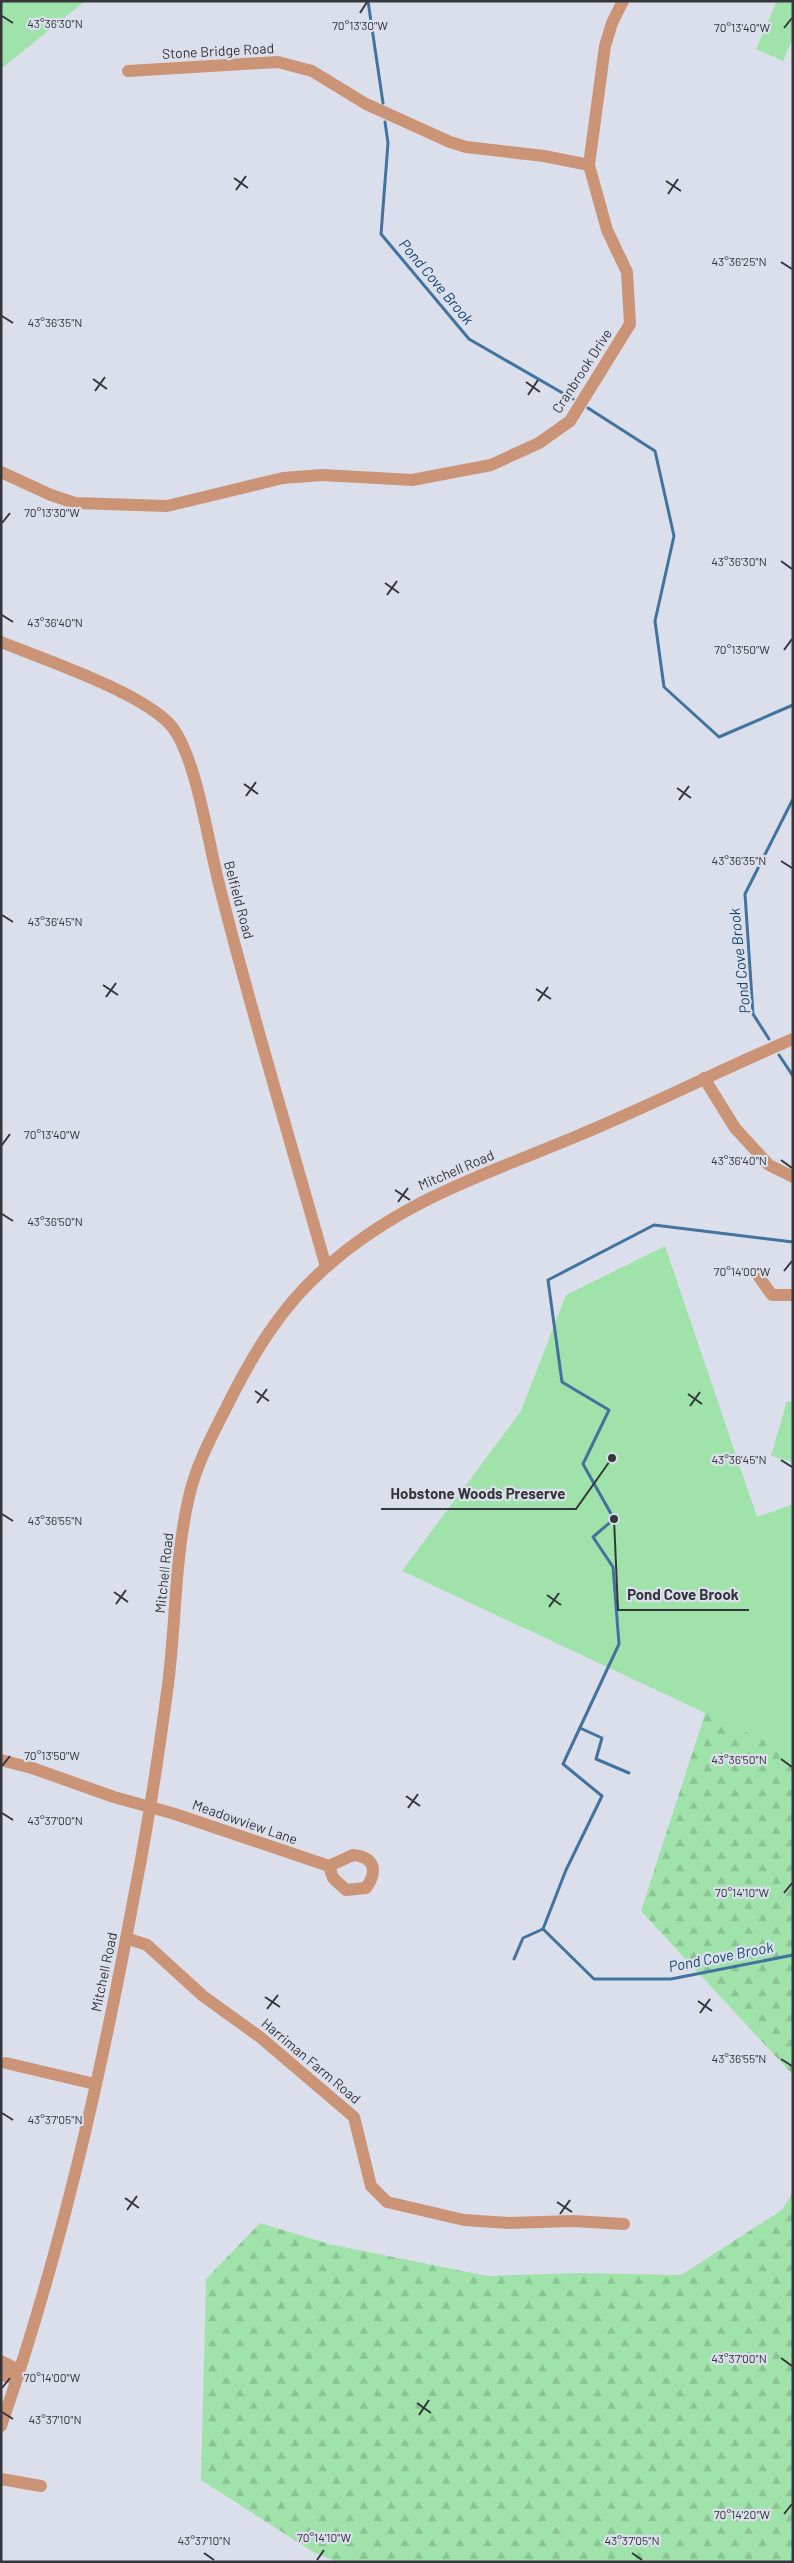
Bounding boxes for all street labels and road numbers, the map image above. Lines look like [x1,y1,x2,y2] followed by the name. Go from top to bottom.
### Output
[162,39,274,62] street label: Stone Bridge Road
[548,325,615,416] street label: Cranbrook Drive
[221,859,258,941] street label: Belfield Road
[415,1146,496,1193] street label: Mitchell Road
[151,1532,176,1614] street label: Mitchell Road
[190,1796,300,1847] street label: Meadowview Lane
[87,1931,120,2013] street label: Mitchell Road
[258,2014,364,2107] street label: Harriman Farm Road

